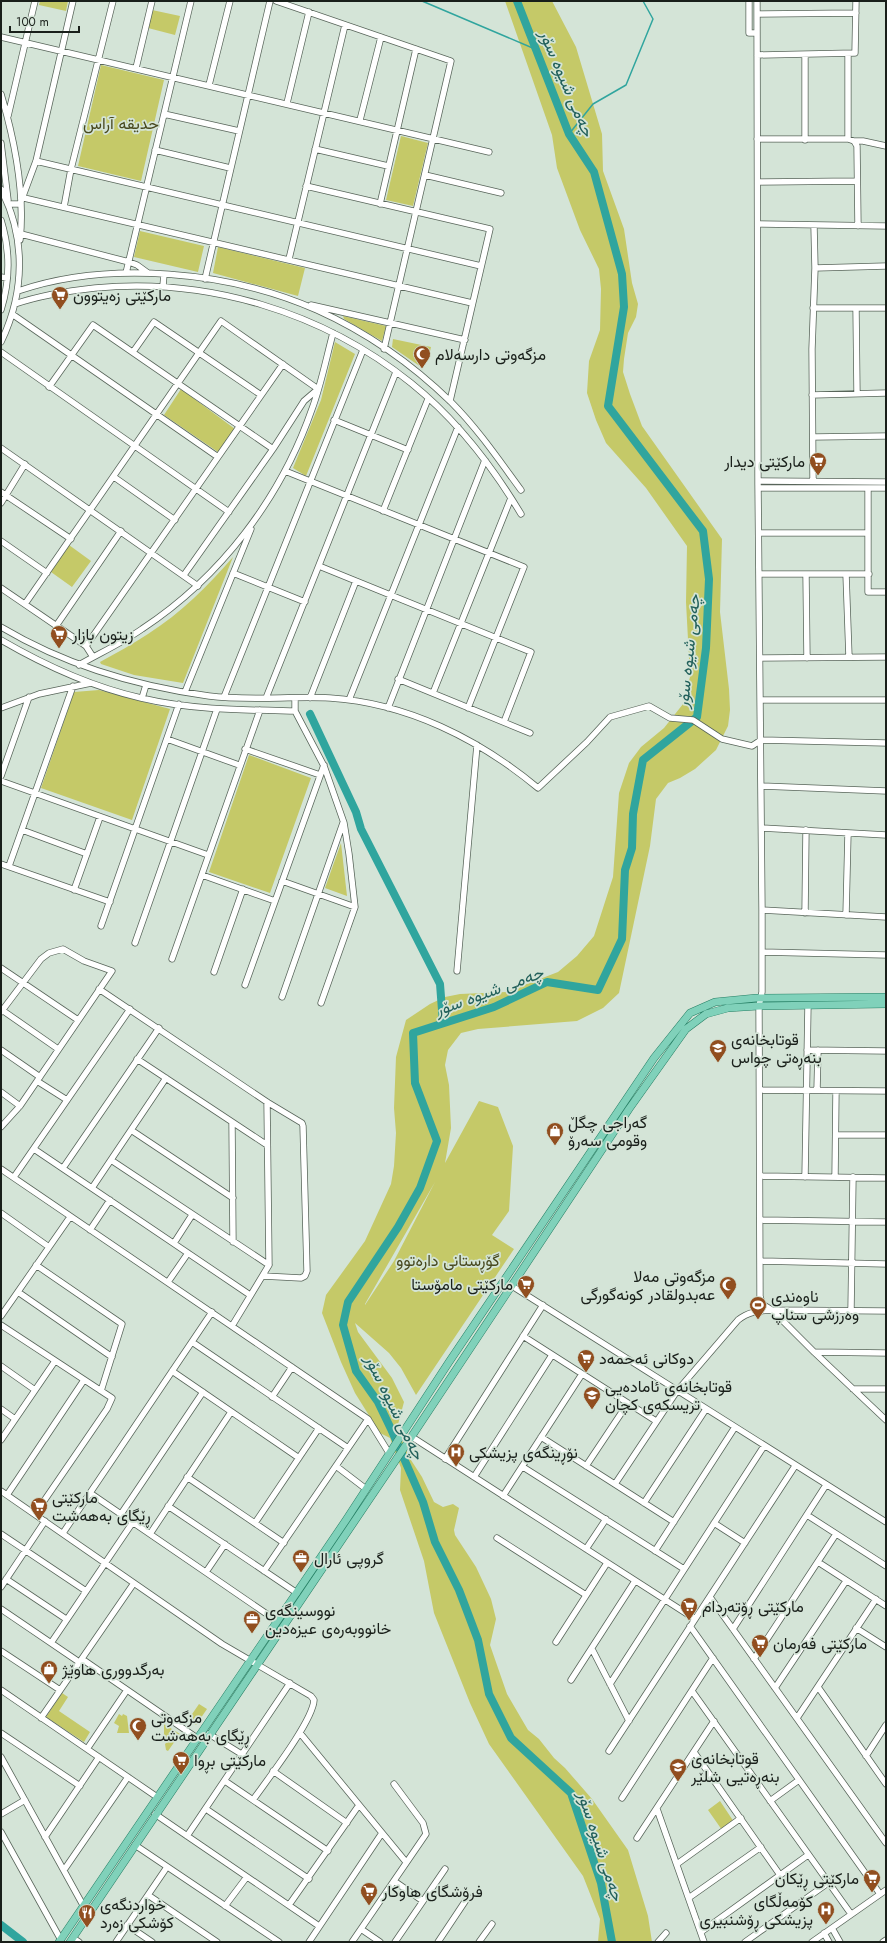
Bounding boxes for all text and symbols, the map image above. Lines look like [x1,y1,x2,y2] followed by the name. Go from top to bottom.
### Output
[10,8,79,34] scale bar
[16,13,49,31] text: 100 m
[533,25,600,141] water label: چەمی شیوە سۆر
[83,112,159,135] park label: حديقه آراس
[73,284,171,307] place label: مارکێتی زەیتوون
[50,285,70,310] supermarket icon: مارکێتی زەیتوون
[435,343,546,366] place label: مزگەوتی دارسەلام
[412,344,432,369] mosque icon: مزگەوتی دارسەلام
[723,450,805,473] place label: مارکێتی دیدار
[808,451,828,476] supermarket icon: مارکێتی دیدار
[670,593,706,710] water label: چەمی شیوە سۆر
[71,623,133,646] place label: زيتون بازار
[49,624,69,649] supermarket icon: زيتون بازار
[431,960,547,1022] water label: چەمی شیوە سۆر
[731,1028,822,1070] place label: قوتابخانەی بنەڕەتی چواس
[708,1038,728,1063] school or university icon: قوتابخانەی بنەڕەتی چواس
[568,1111,647,1152] place label: گەراجی چگڵ وقومی سەرۆ
[545,1121,565,1146] shop icon: گەراجی چگڵ وقومی سەرۆ
[396,1249,500,1273] park label: گۆڕستانی دارەتوو
[581,1265,715,1306] place label: مزگەوتی مەلا عەبدولقادر کونەگورگی
[411,1273,513,1296] place label: مارکێتی مامۆستا
[516,1274,536,1299] supermarket icon: مارکێتی مامۆستا
[718,1275,738,1300] mosque icon: مزگەوتی مەلا عەبدولقادر کونەگورگی
[771,1285,859,1326] place label: ناوەندی وەرزشی سناپ
[748,1295,768,1320] sports icon: ناوەندی وەرزشی سناپ
[599,1347,694,1370] place label: دوکانی ئەحمەد
[576,1348,596,1373] supermarket icon: دوکانی ئەحمەد
[359,1350,431,1464] water label: چەمی شیوە سۆر
[605,1375,732,1416] place label: قوتابخانەی ئامادەیی تریسکەی کچان
[582,1385,602,1410] school or university icon: قوتابخانەی ئامادەیی تریسکەی کچان
[469,1441,578,1465] place label: نۆڕینگەی پزیشکی
[446,1442,466,1467] hospital icon: نۆڕینگەی پزیشکی
[52,1486,151,1528] place label: مارکێتی ڕێگای بەهەشت
[29,1496,49,1521] supermarket icon: مارکێتی ڕێگای بەهەشت
[314,1547,384,1570] place label: گروپی ئارال
[291,1548,311,1573] office icon: گروپی ئارال
[702,1595,804,1619] place label: مارکێتی ڕۆتەردام
[679,1596,699,1621] supermarket icon: مارکێتی ڕۆتەردام
[265,1599,392,1640] place label: نووسینگەی خانووبەرەی عیزەدین
[242,1609,262,1634] office icon: نووسینگەی خانووبەرەی عیزەدین
[773,1632,867,1655] place label: مارکێتی فەرمان
[750,1633,770,1658] supermarket icon: مارکێتی فەرمان
[61,1658,165,1681] place label: بەرگدووری هاوێژ
[39,1659,59,1684] shop icon: بەرگدووری هاوێژ
[151,1706,250,1748] place label: مزگەوتی ڕێگای بەھەشت
[128,1716,148,1741] mosque icon: مزگەوتی ڕێگای بەھەشت
[690,1747,779,1789] place label: قوتابخانەی بنەڕەتیی شلێر
[194,1749,266,1774] place label: مارکێتی بڕوا
[171,1750,191,1775] supermarket icon: مارکێتی بڕوا
[668,1757,688,1782] school or university icon: قوتابخانەی بنەڕەتیی شلێر
[572,1787,630,1904] water label: چەمی شیوە سۆر
[775,1867,859,1891] place label: مارکێتی ڕێکان
[862,1868,882,1893] supermarket icon: مارکێتی ڕێکان
[381,1880,483,1903] place label: فرۆشگای ھاوکار
[359,1881,379,1906] supermarket icon: فرۆشگای ھاوکار
[699,1890,813,1932] place label: کۆمەڵگای پزیشکی ڕۆشنبیری
[100,1893,174,1934] place label: خواردنگەی کۆشکی زەرد
[816,1900,836,1925] hospital icon: کۆمەڵگای پزیشکی ڕۆشنبیری
[77,1903,97,1928] restaurant icon: خواردنگەی کۆشکی زەرد

